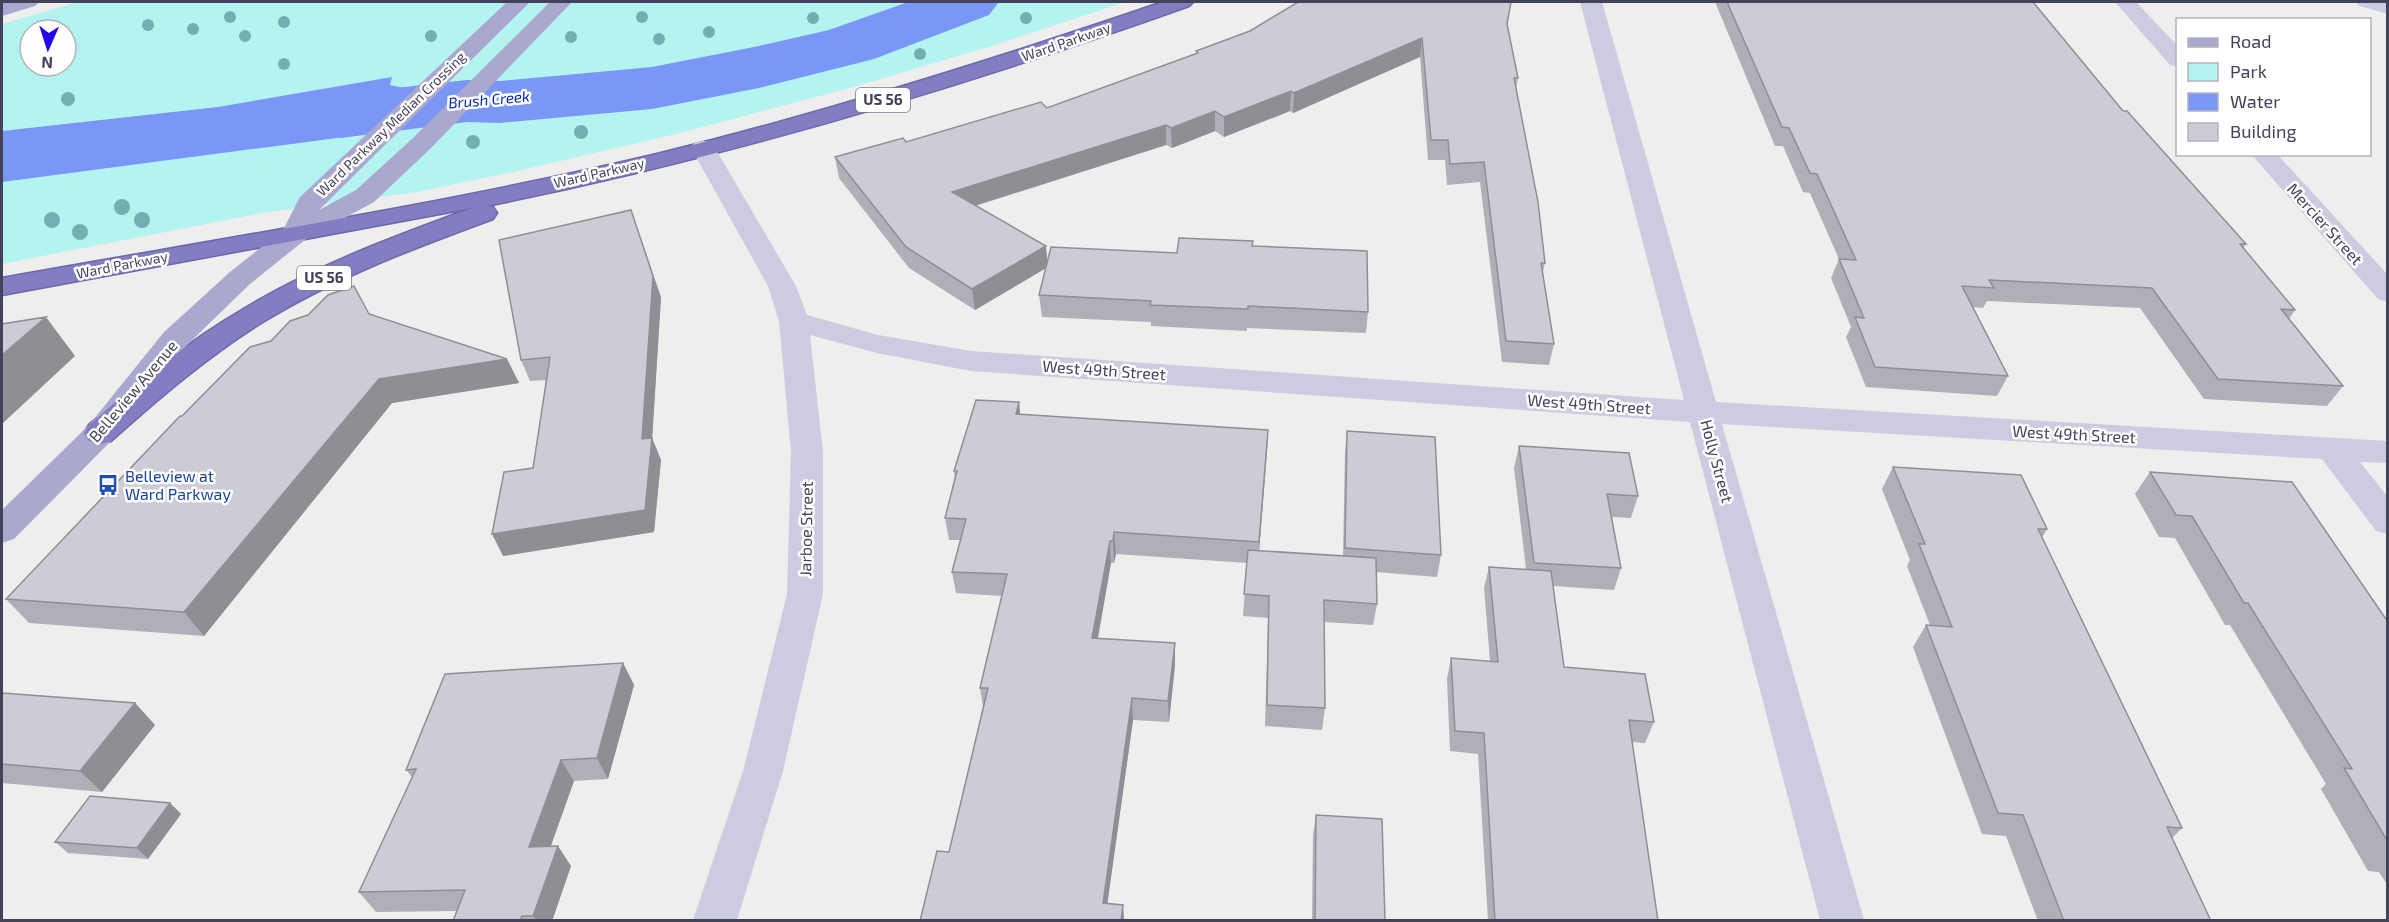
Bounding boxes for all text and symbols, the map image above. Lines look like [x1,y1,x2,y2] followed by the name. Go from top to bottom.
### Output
[18,18,78,78] north arrow
[1019,18,1113,65] street label: Ward Parkway
[2176,18,2371,156] legend
[2230,30,2271,52] text: Road
[313,48,469,199] street label: Ward Parkway Median Crossing
[41,54,53,73] text: N
[2230,60,2267,82] text: Park
[447,86,531,112] water label: Brush Creek
[856,88,910,112] road number: US 56
[2230,90,2280,112] text: Water
[2230,120,2297,142] text: Building
[552,154,647,191] street label: Ward Parkway
[2284,179,2367,268] street label: Mercier Street
[75,247,170,282] street label: Ward Parkway
[297,266,351,290] road number: US 56
[84,336,181,446] street label: Belleview Avenue
[1042,356,1166,383] street label: West 49th Street
[1527,390,1651,417] street label: West 49th Street
[1697,417,1738,504] street label: Holly Street
[2012,421,2136,446] street label: West 49th Street
[125,466,231,503] place label: Belleview at Ward Parkway
[96,473,120,497] bus stop icon: Belleview at Ward Parkway
[795,481,816,577] street label: Jarboe Street

